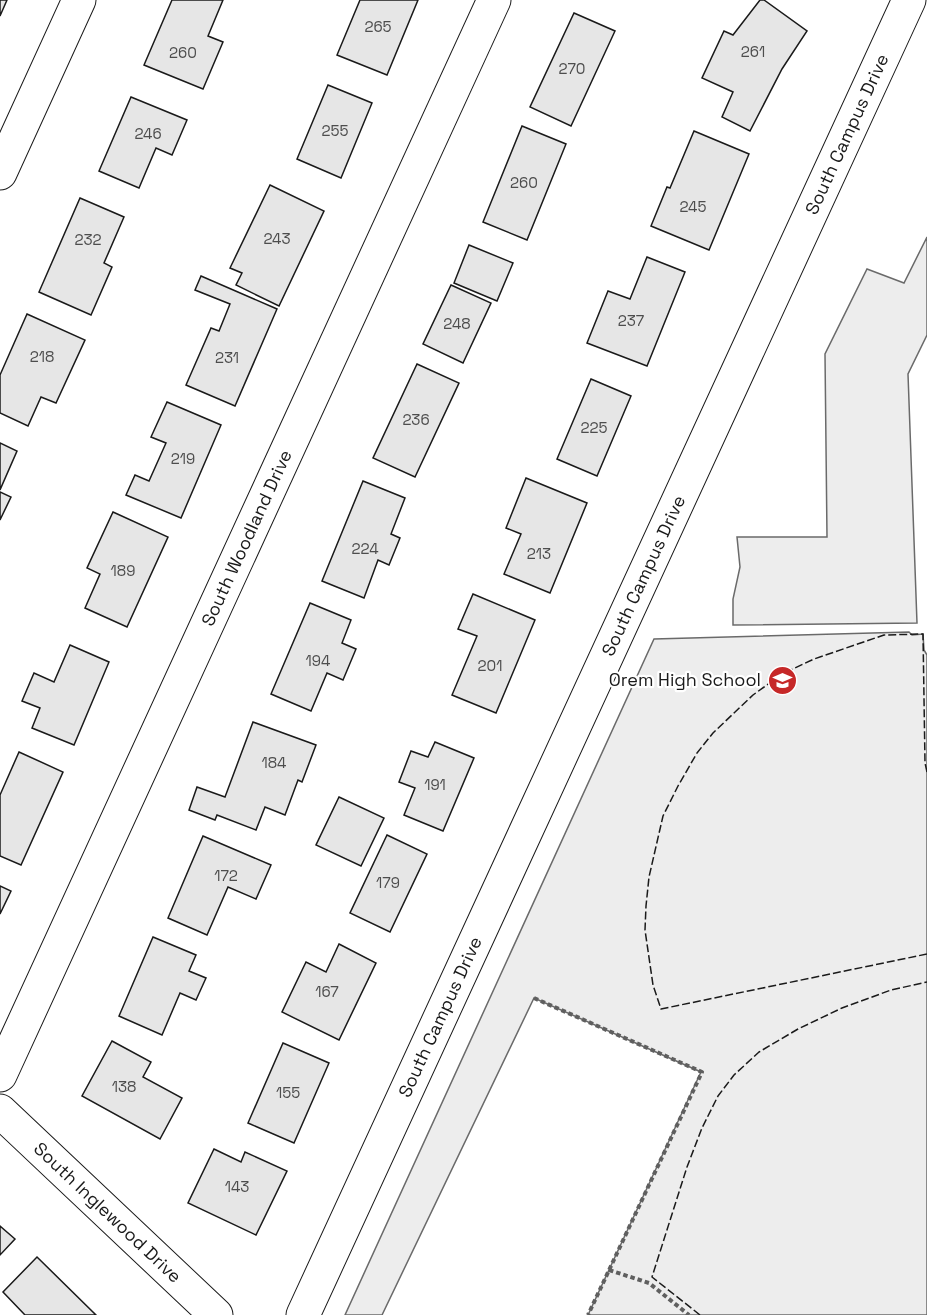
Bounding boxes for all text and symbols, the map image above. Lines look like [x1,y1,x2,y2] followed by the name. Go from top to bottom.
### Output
[364,17,392,36] house number: 265
[741,42,765,61] house number: 261
[169,43,197,62] house number: 260
[800,50,894,218] street label: South Campus Drive
[559,59,585,78] house number: 270
[321,121,349,140] house number: 255
[134,124,162,143] house number: 246
[510,173,538,192] house number: 260
[680,197,706,216] house number: 245
[263,229,291,248] house number: 243
[74,230,102,249] house number: 232
[618,311,644,330] house number: 237
[443,314,471,333] house number: 248
[30,347,54,366] house number: 218
[215,348,239,367] house number: 231
[402,410,430,429] house number: 236
[580,418,608,437] house number: 225
[196,446,297,630] street label: South Woodland Drive
[171,449,195,468] house number: 219
[596,491,690,660] street label: South Campus Drive
[351,539,379,558] house number: 224
[527,544,551,563] house number: 213
[111,561,135,580] house number: 189
[306,651,330,670] house number: 194
[478,656,502,675] house number: 201
[766,664,798,696] school or university icon: Orem High School
[609,668,761,691] place label: Orem High School
[262,753,287,772] house number: 184
[424,775,446,794] house number: 191
[214,866,238,885] house number: 172
[376,873,400,892] house number: 179
[393,933,487,1101] street label: South Campus Drive
[315,982,339,1001] house number: 167
[112,1077,136,1096] house number: 138
[276,1083,300,1102] house number: 155
[29,1137,187,1288] street label: South Inglewood Drive
[225,1177,249,1196] house number: 143

